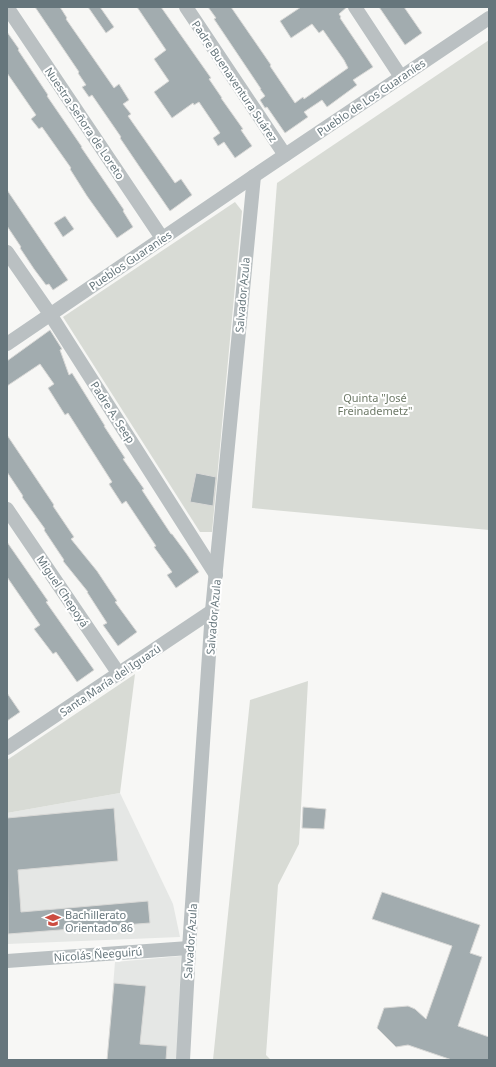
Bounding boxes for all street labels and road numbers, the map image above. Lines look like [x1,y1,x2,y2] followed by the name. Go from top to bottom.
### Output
[189,17,281,145] street label: Padre Buenaventura Suárez
[314,55,428,139] street label: Pueblo de Los Guaraníes
[42,64,128,182] street label: Nuestra Señora de Loreto
[86,227,174,293] street label: Pueblos Guaraníes
[231,257,253,333] street label: Salvador Azula
[87,378,139,446] street label: Padre A. Seep
[34,552,92,630] street label: Miguel Chepoyá
[202,579,224,655] street label: Salvador Azula
[57,641,163,719] street label: Santa María del Iguazú
[180,903,200,979] street label: Salvador Azula
[53,943,143,965] street label: Nicolás Ñeeguirú

